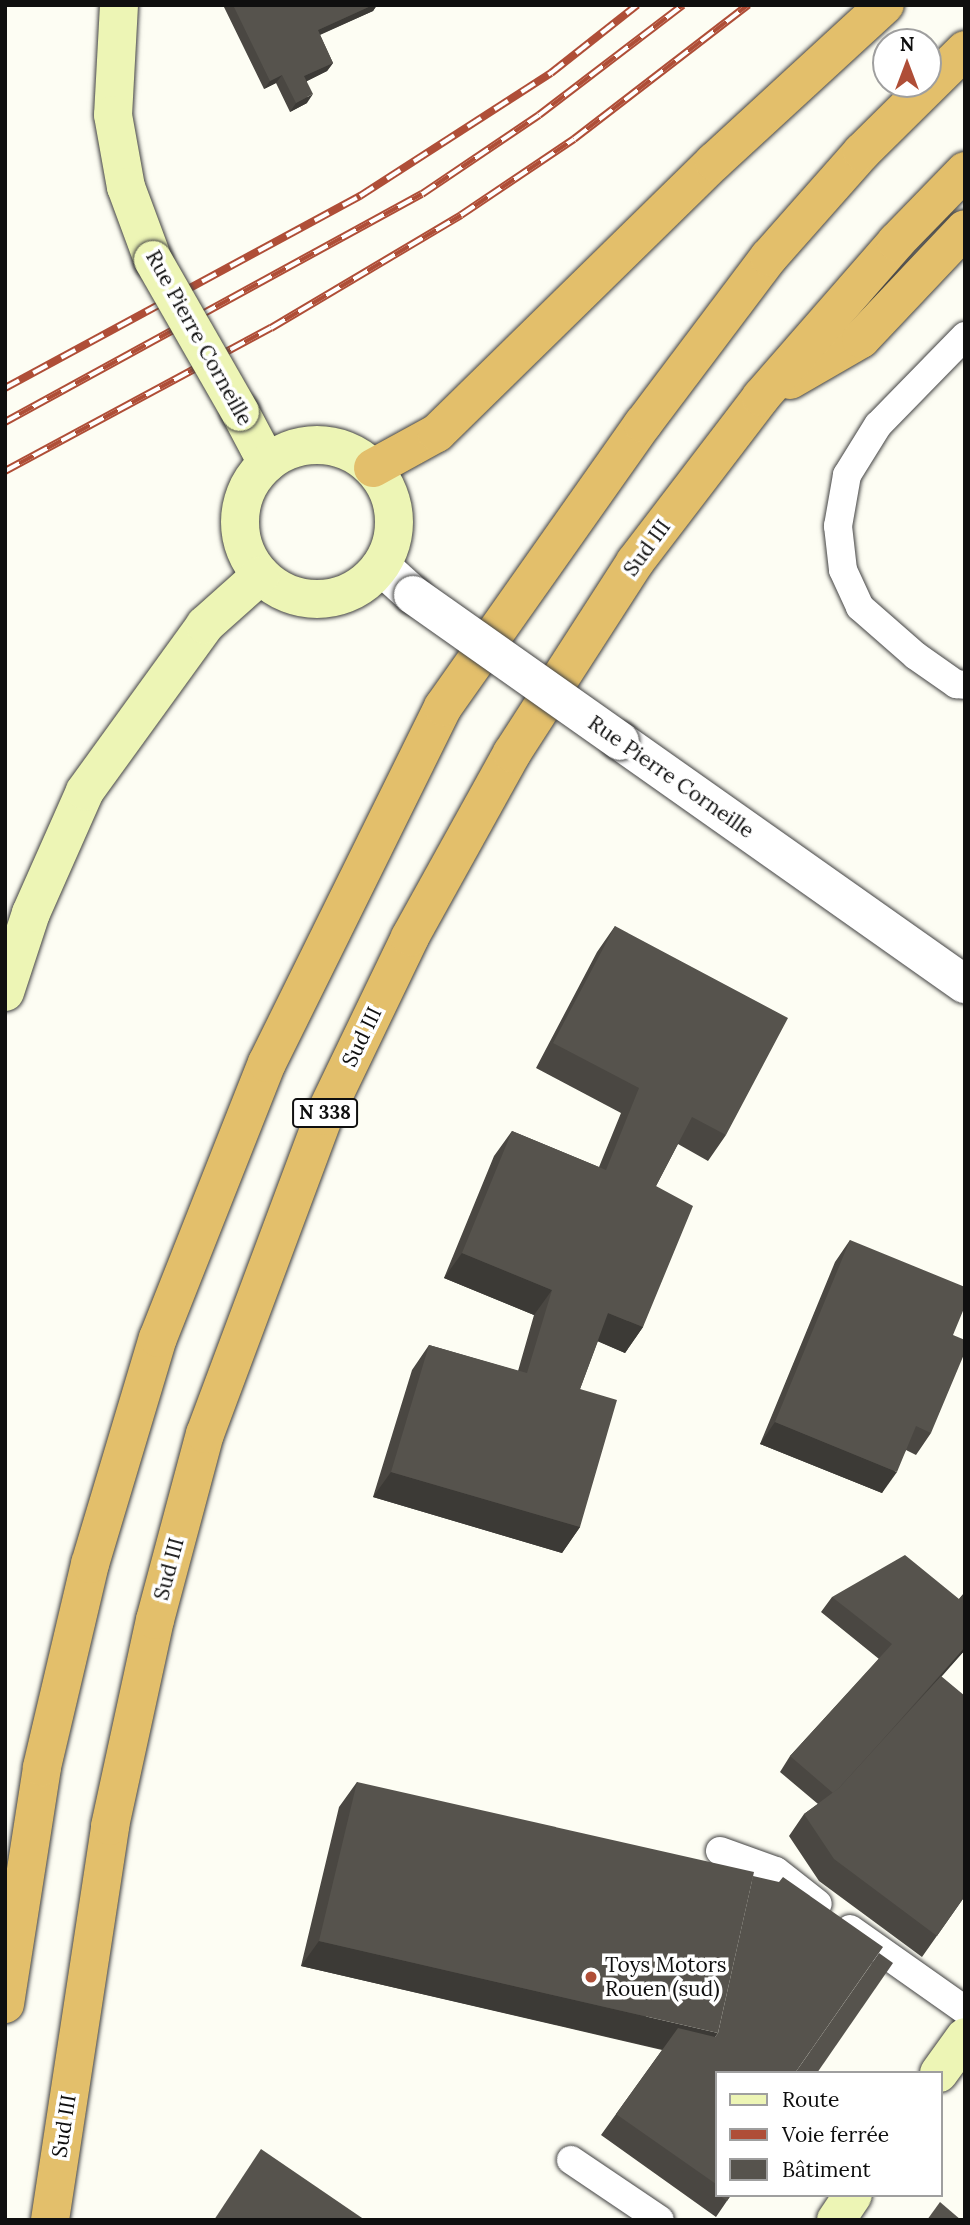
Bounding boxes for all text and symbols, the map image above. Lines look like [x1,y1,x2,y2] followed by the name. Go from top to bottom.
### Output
[872,28,942,98] north arrow
[900,32,914,56] text: N
[140,246,258,430] street label: Rue Pierre Corneille
[618,515,676,581] street label: Sud III
[583,710,759,844] street label: Rue Pierre Corneille
[337,1003,387,1071] street label: Sud III
[292,1098,358,1128] road number: N 338
[149,1535,189,1603] street label: Sud III
[605,1952,727,2002] place label: Toys Motors Rouen (sud)
[583,1969,599,1985] marker: Toys Motors Rouen (sud)
[715,2071,942,2197] legend
[782,2086,839,2113] text: Route
[47,2093,81,2159] street label: Sud III
[782,2121,889,2148] text: Voie ferrée
[782,2156,871,2183] text: Bâtiment

